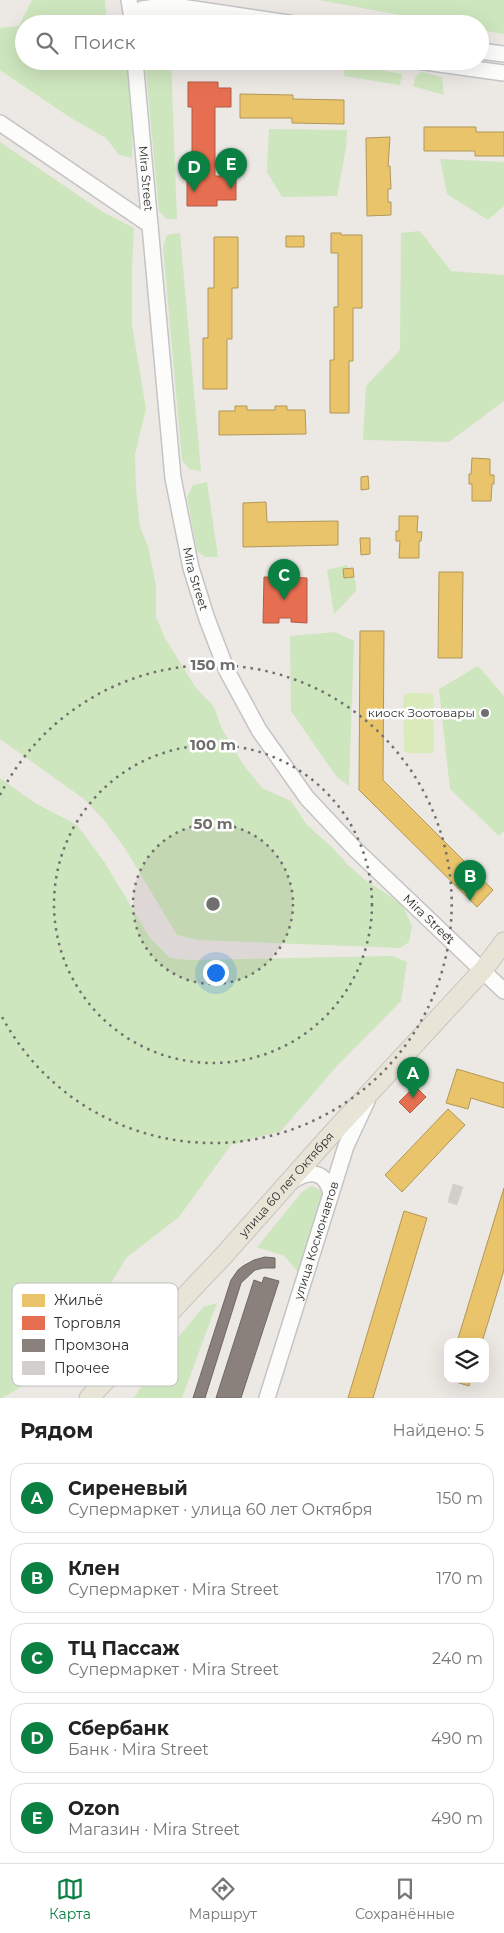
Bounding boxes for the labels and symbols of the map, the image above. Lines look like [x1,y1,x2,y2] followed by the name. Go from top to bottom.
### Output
[136,145,157,212] street label: Mira Street
[215,148,247,189] pin: E
[178,151,210,192] pin: D
[180,546,212,612] street label: Mira Street
[268,559,300,600] pin: C
[191,655,235,674] text: 150 m
[368,705,475,720] place label: киоск Зоотовары
[479,707,491,719] marker: киоск Зоотовары
[190,735,236,754] text: 100 m
[193,814,233,833] text: 50 m
[454,860,486,901] pin: B
[400,891,458,947] street label: Mira Street
[204,895,222,913] centre of rings
[203,960,229,986] your location
[397,1057,429,1098] pin: A
[235,1128,337,1241] street label: улица 60 лет Октября
[290,1179,341,1302] street label: улица Космонавтов
[12,1283,178,1386] legend
[54,1291,103,1309] text: Жильё
[54,1314,121,1332] text: Торговля
[54,1336,129,1354] text: Промзона
[54,1359,110,1377] text: Прочее

